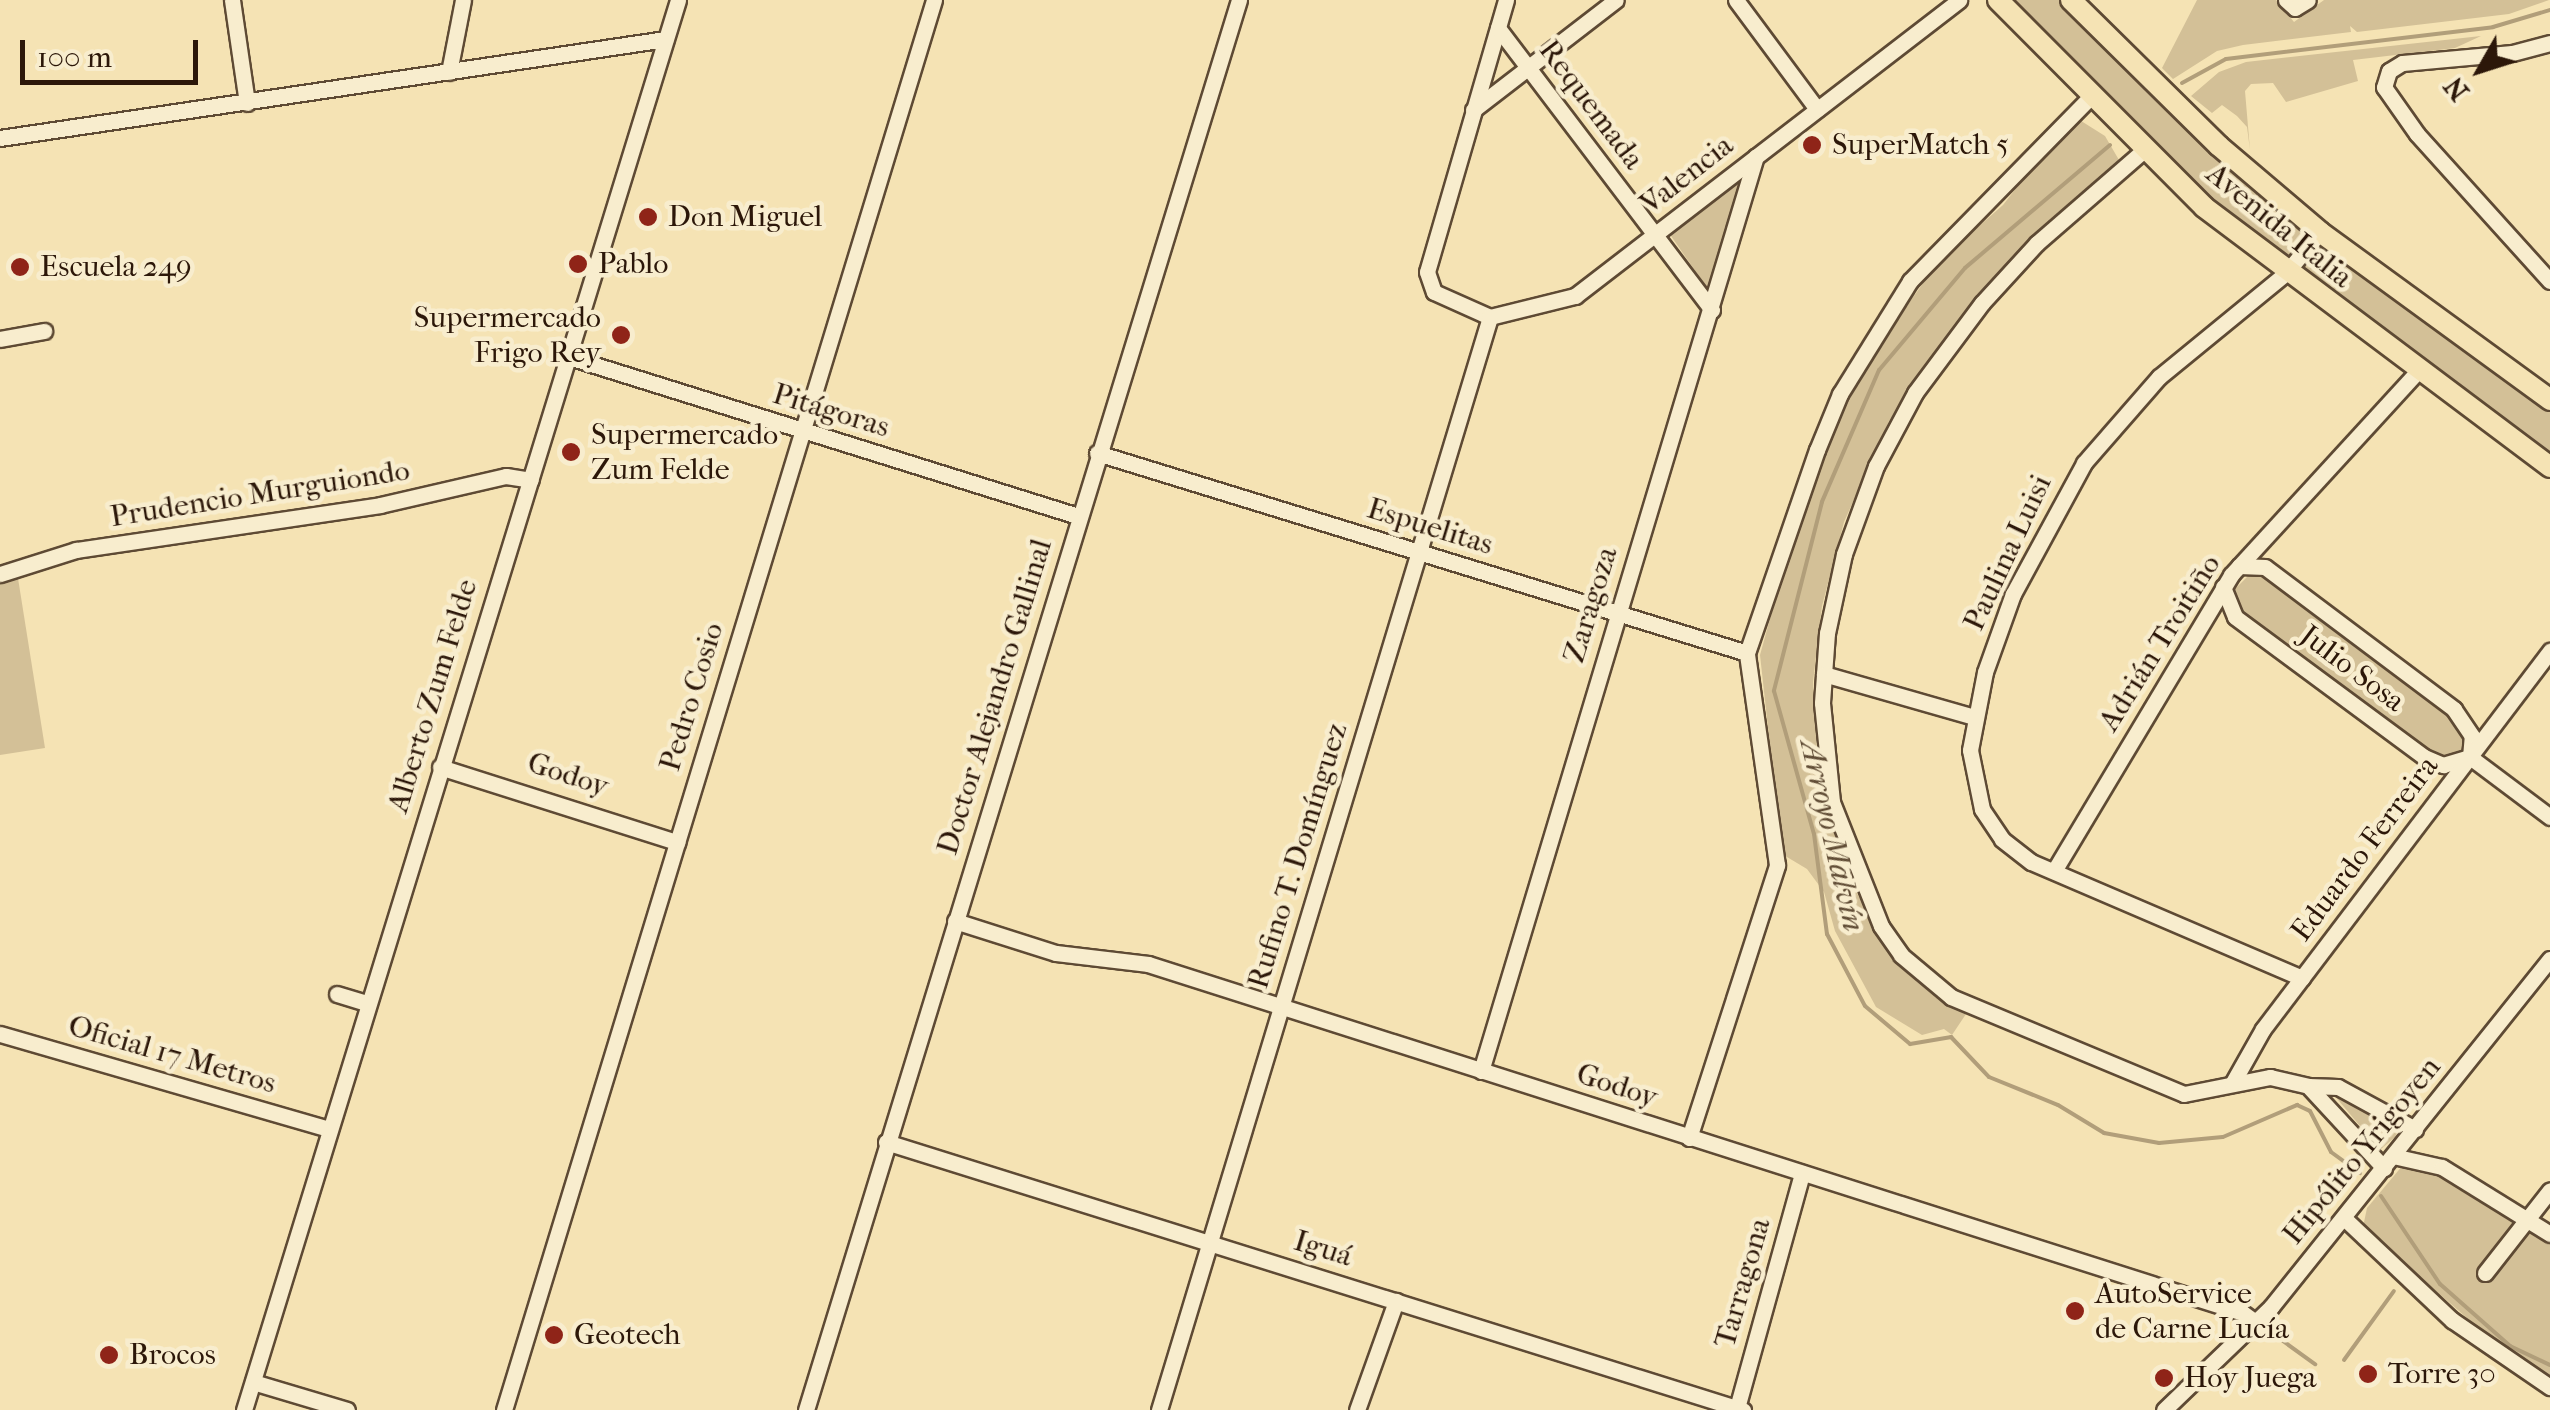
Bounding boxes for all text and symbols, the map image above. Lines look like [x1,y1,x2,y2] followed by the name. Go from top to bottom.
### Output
[25,20,202,82] scale bar
[2430,20,2530,120] north arrow
[1531,33,1651,177] street label: Requemada
[37,40,112,75] text: 100 m
[2437,71,2476,108] text: N
[1832,127,2009,163] place label: SuperMatch 5
[1633,128,1741,222] street label: Valencia
[1801,134,1823,156] marker: SuperMatch 5
[2199,156,2359,296] street label: Avenida Italia
[668,199,822,235] place label: Don Miguel
[637,206,659,228] marker: Don Miguel
[598,246,668,282] place label: Pablo
[40,249,192,285] place label: Escuela 249
[567,253,589,275] marker: Pablo
[9,256,31,278] marker: Escuela 249
[414,300,601,370] place label: Supermercado Frigo Rey
[610,324,632,346] marker: Supermercado Frigo Rey
[768,376,894,446] street label: Pitágoras
[591,417,778,488] place label: Supermercado Zum Felde
[560,441,582,463] marker: Supermercado Zum Felde
[108,453,412,535] street label: Prudencio Murguiondo
[1956,470,2060,636] street label: Paulina Luisi
[1363,491,1497,563] street label: Espuelitas
[930,535,1060,859] street label: Doctor Alejandro Gallinal
[1556,543,1626,667] street label: Zaragoza
[2091,548,2229,738] street label: Adrián Troitiño
[380,575,486,817] street label: Alberto Zum Felde
[2292,618,2412,720] street label: Julio Sosa
[652,619,732,775] street label: Pedro Cosio
[1240,719,1356,993] street label: Rufino T. Domínguez
[1791,737,1873,935] water label: Arroyo Malvín
[523,745,613,805] street label: Godoy
[2284,749,2446,949] street label: Eduardo Ferreira
[64,1008,280,1102] street label: Oficial 17 Metros
[2275,1050,2449,1252] street label: Hipólito Yrigoyen
[1572,1056,1662,1116] street label: Godoy
[1707,1214,1779,1352] street label: Tarragona
[1290,1223,1356,1275] street label: Iguá
[2095,1276,2289,1346] place label: AutoService de Carne Lucía
[2064,1300,2086,1322] marker: AutoService de Carne Lucía
[574,1317,681,1353] place label: Geotech
[543,1324,565,1346] marker: Geotech
[129,1337,216,1373] place label: Brocos
[98,1344,120,1366] marker: Brocos
[2388,1356,2496,1392] place label: Torre 30
[2184,1360,2316,1396] place label: Hoy Juega
[2357,1363,2379,1385] marker: Torre 30
[2153,1367,2175,1389] marker: Hoy Juega

